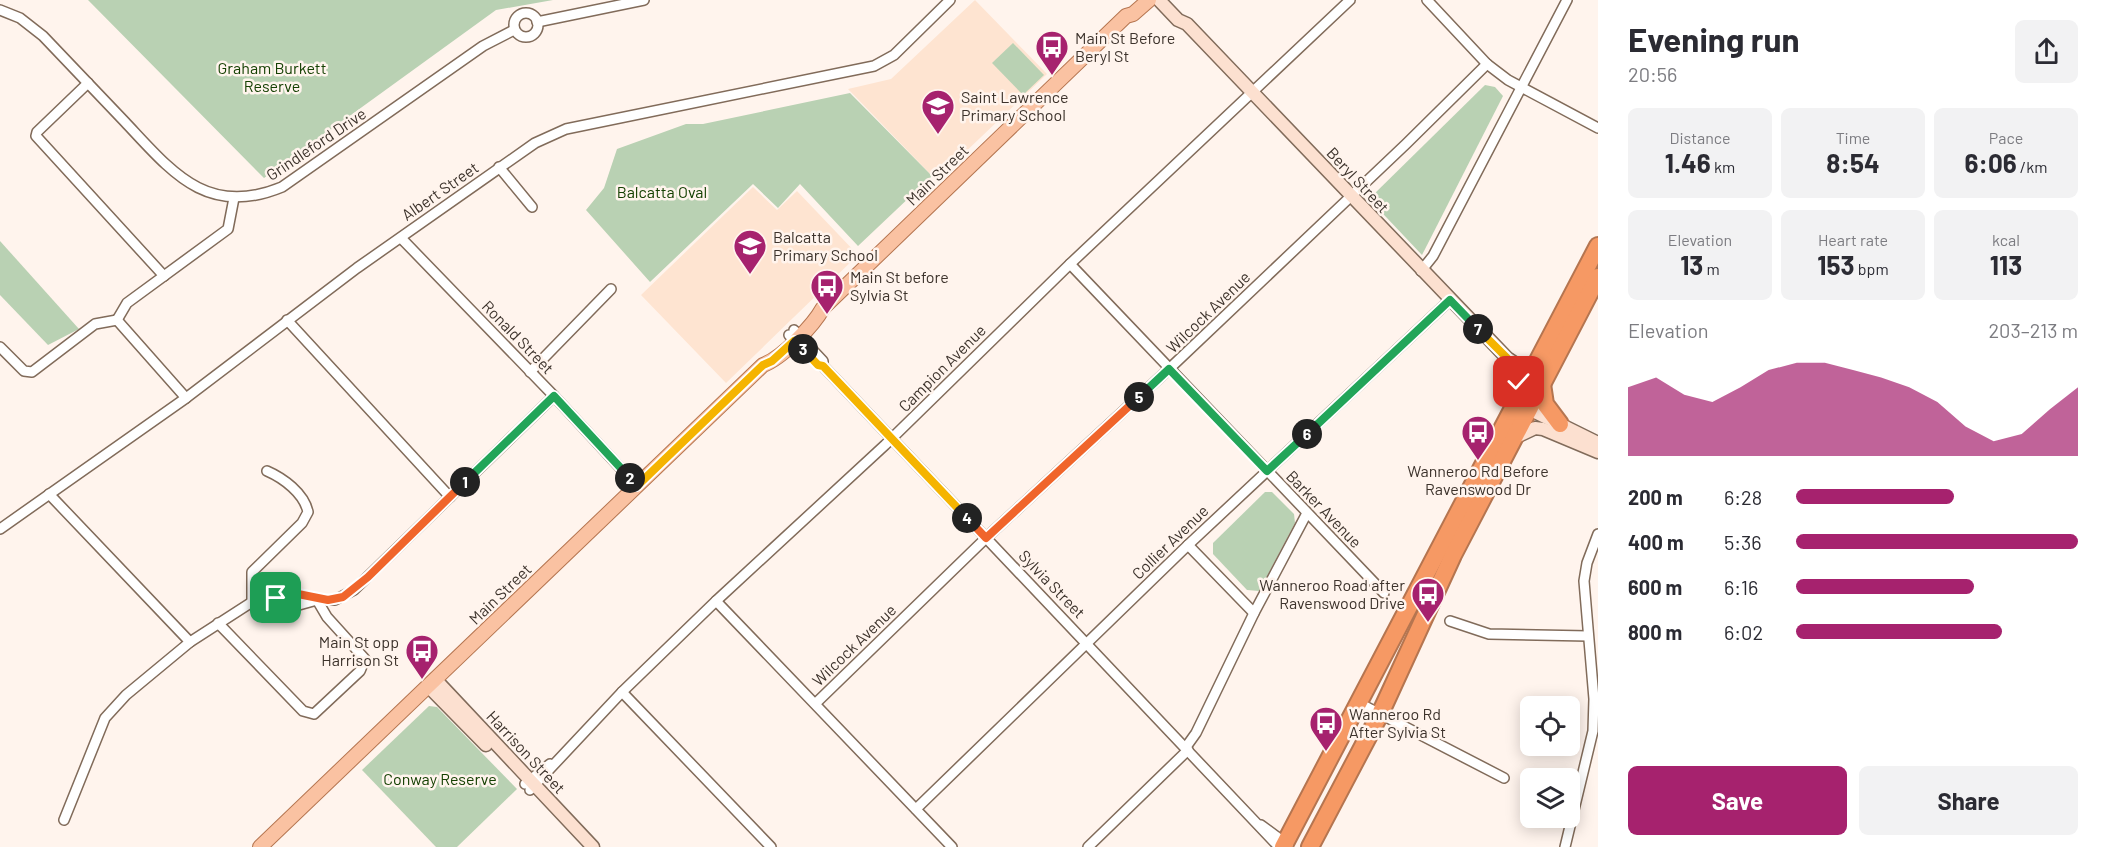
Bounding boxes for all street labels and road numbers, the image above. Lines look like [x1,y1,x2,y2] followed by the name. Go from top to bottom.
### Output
[262,103,369,184] street label: Grindleford Drive
[902,140,972,209] street label: Main Street
[1323,143,1394,216] street label: Beryl Street
[398,157,482,224] street label: Albert Street
[1162,267,1254,356] street label: Wilcock Avenue
[479,296,558,377] street label: Ronald Street
[894,320,989,415] street label: Campion Avenue
[1283,466,1366,551] street label: Barker Avenue
[1128,501,1212,583] street label: Collier Avenue
[1015,546,1089,622] street label: Sylvia Street
[465,559,535,628] street label: Main Street
[808,600,900,689] street label: Wilcock Avenue
[483,706,570,797] street label: Harrison Street

